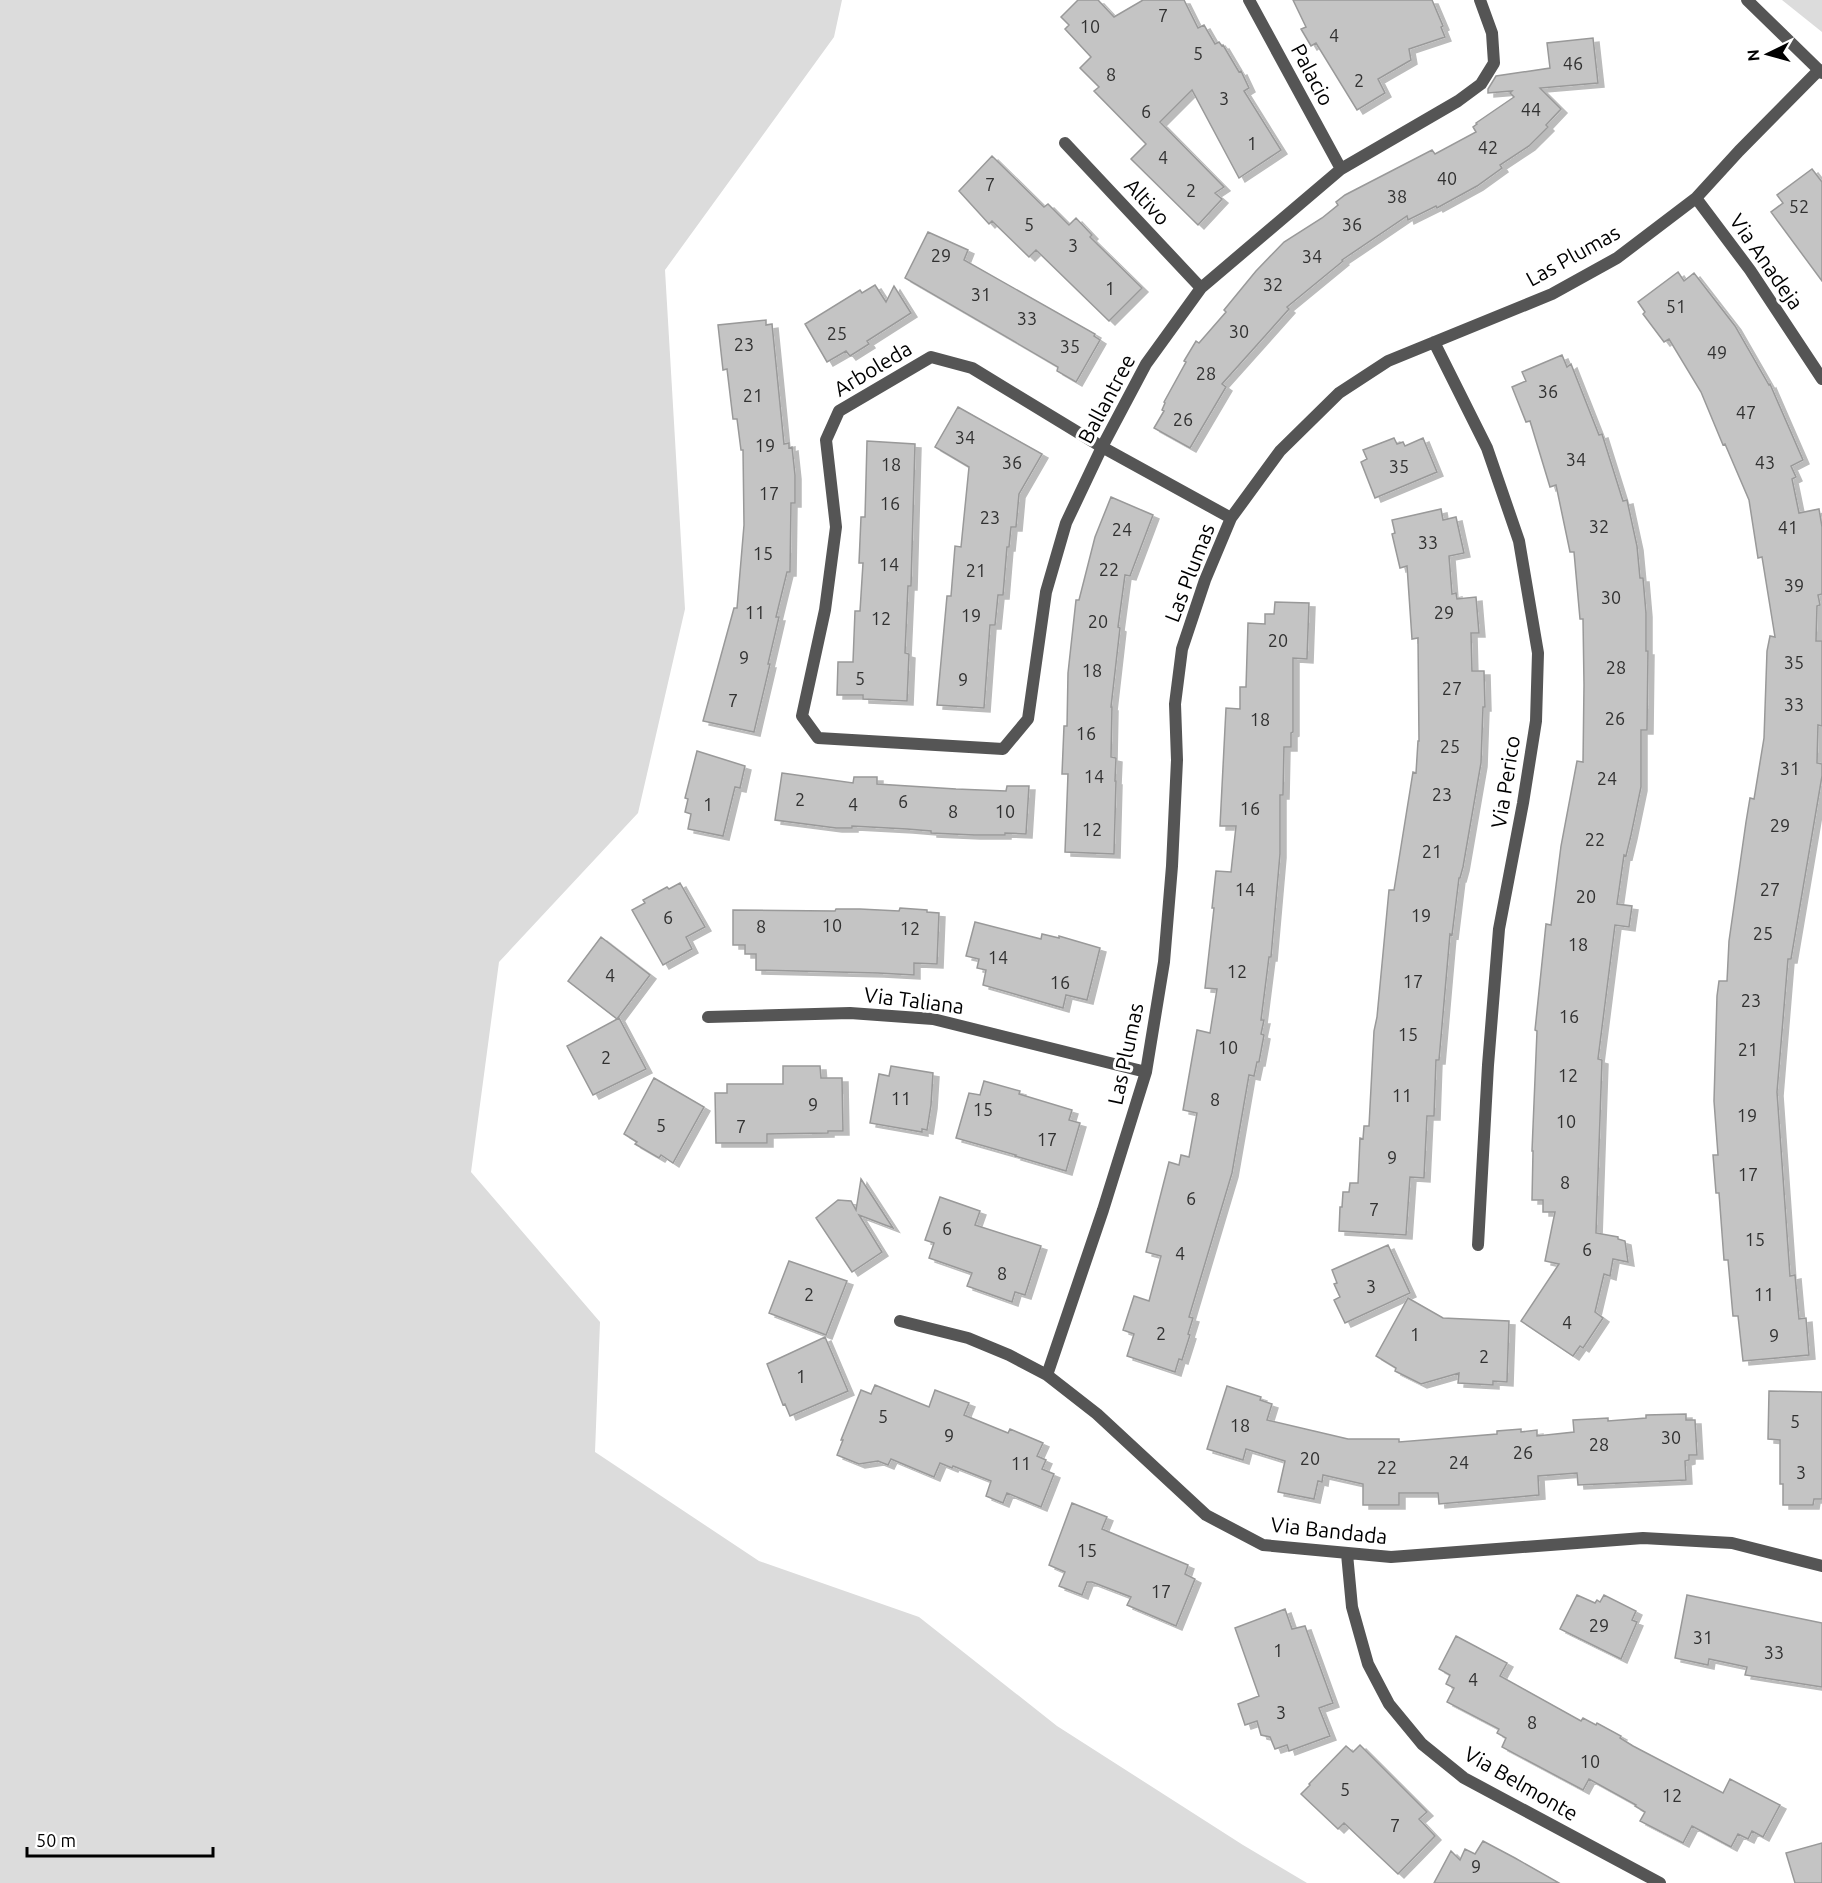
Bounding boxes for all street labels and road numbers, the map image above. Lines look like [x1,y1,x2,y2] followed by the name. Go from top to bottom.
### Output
[1287,39,1339,110] street label: Palacio
[1120,173,1175,230] street label: Altivo
[1725,209,1808,314] street label: Via Anadeja
[1521,220,1624,291] street label: Las Plumas
[829,336,916,401] street label: Arboleda
[1073,350,1140,447] street label: Ballantree
[1159,520,1219,625] street label: Las Plumas
[1486,734,1524,830] street label: Via Perico
[863,982,965,1018] street label: Via Taliana
[1103,1001,1148,1107] street label: Las Plumas
[1270,1512,1389,1548] street label: Via Bandada
[1460,1741,1583,1825] street label: Via Belmonte

